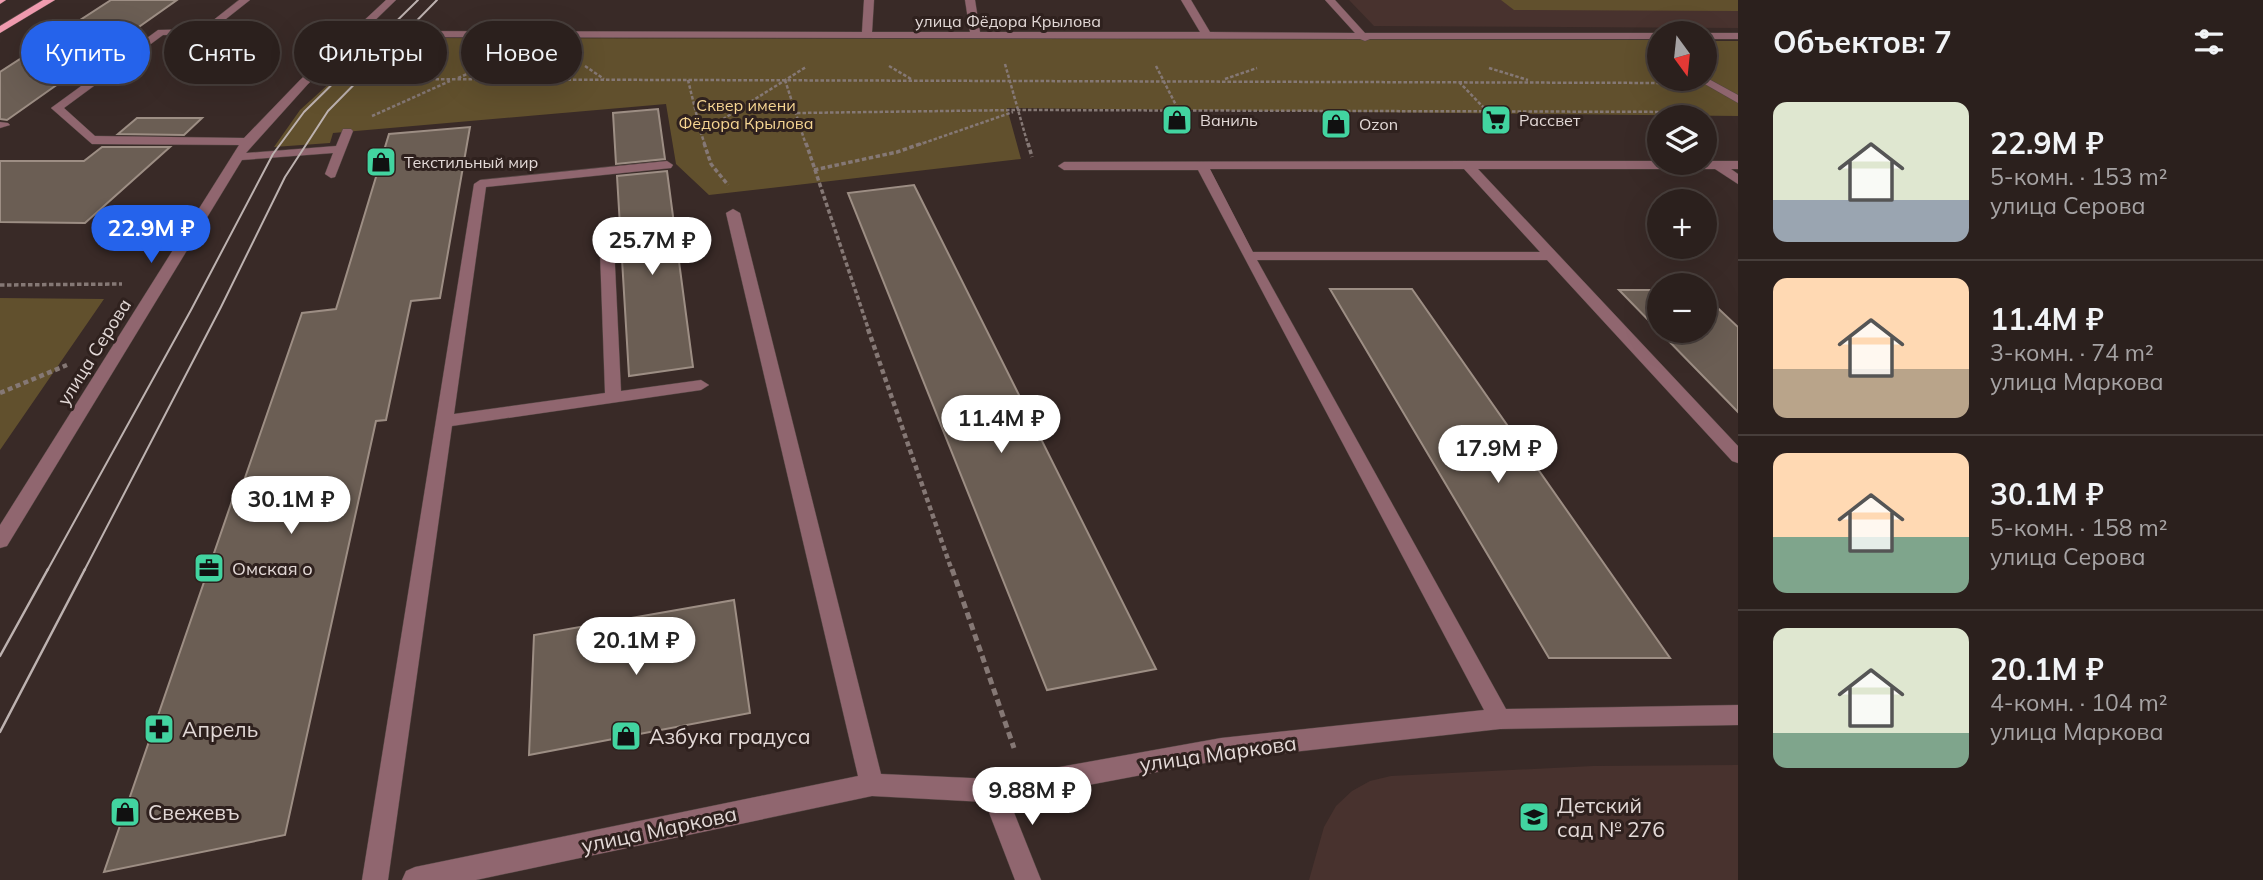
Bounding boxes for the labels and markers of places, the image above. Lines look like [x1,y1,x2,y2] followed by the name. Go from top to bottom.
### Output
[1160,103,1194,137] shop icon: Ваниль
[1479,103,1513,137] supermarket icon: Рассвет
[1319,107,1353,141] shop icon: Ozon
[1200,110,1258,130] place label: Ваниль
[1519,110,1581,130] place label: Рассвет
[1359,114,1398,134] place label: Ozon
[364,145,398,179] shop icon: Текстильный мир
[404,152,538,172] place label: Текстильный мир
[86,205,216,265] pin: 22.9M ₽
[587,218,717,277] pin: 25.7M ₽
[936,396,1066,455] pin: 11.4M ₽
[1433,426,1563,485] pin: 17.9M ₽
[226,476,356,536] pin: 30.1M ₽
[192,551,226,585] office icon: Омская о
[232,557,313,580] place label: Омская о
[571,618,701,677] pin: 20.1M ₽
[142,712,176,746] pharmacy icon: Апрель
[182,716,258,742] place label: Апрель
[609,719,643,753] shop icon: Азбука градуса
[649,723,811,749] place label: Азбука градуса
[967,768,1097,827] pin: 9.88M ₽
[1557,792,1665,842] place label: Детский сад № 276
[108,795,142,829] shop icon: Свежевъ
[148,799,240,825] place label: Свежевъ
[1517,800,1551,834] school or university icon: Детский сад № 276

